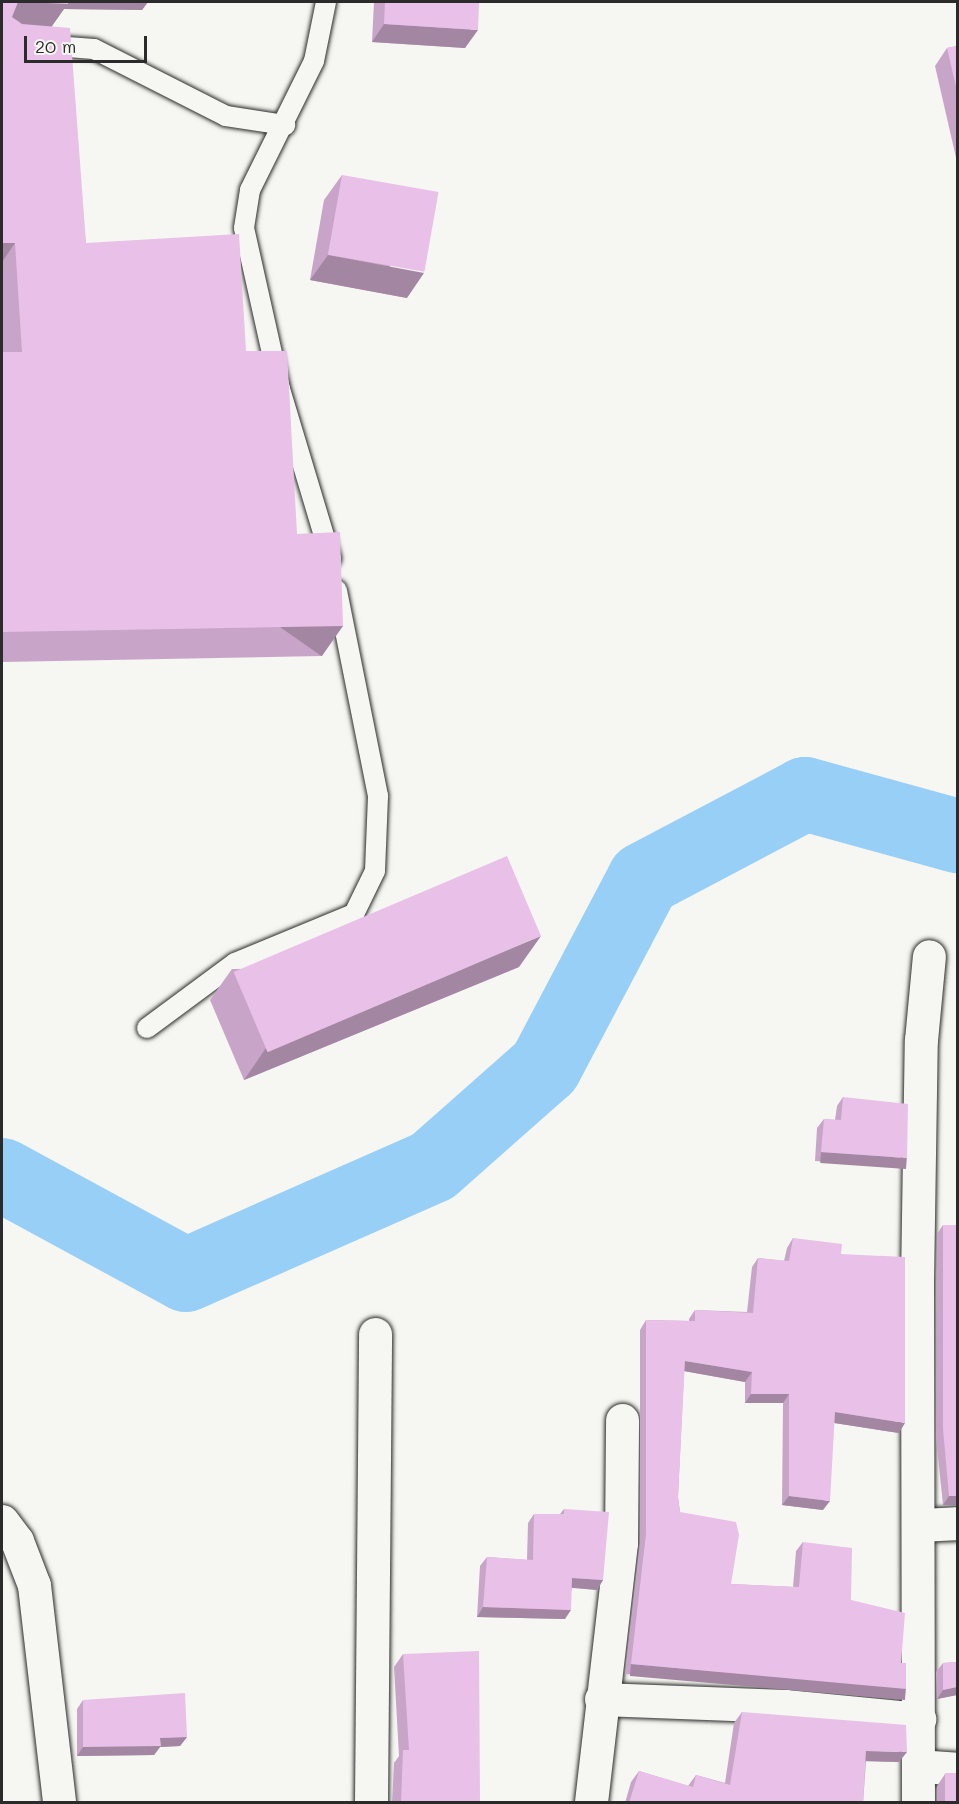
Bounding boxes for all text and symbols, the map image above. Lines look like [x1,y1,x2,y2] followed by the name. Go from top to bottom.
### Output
[27,24,150,62] scale bar
[35,34,76,58] text: 20 m

